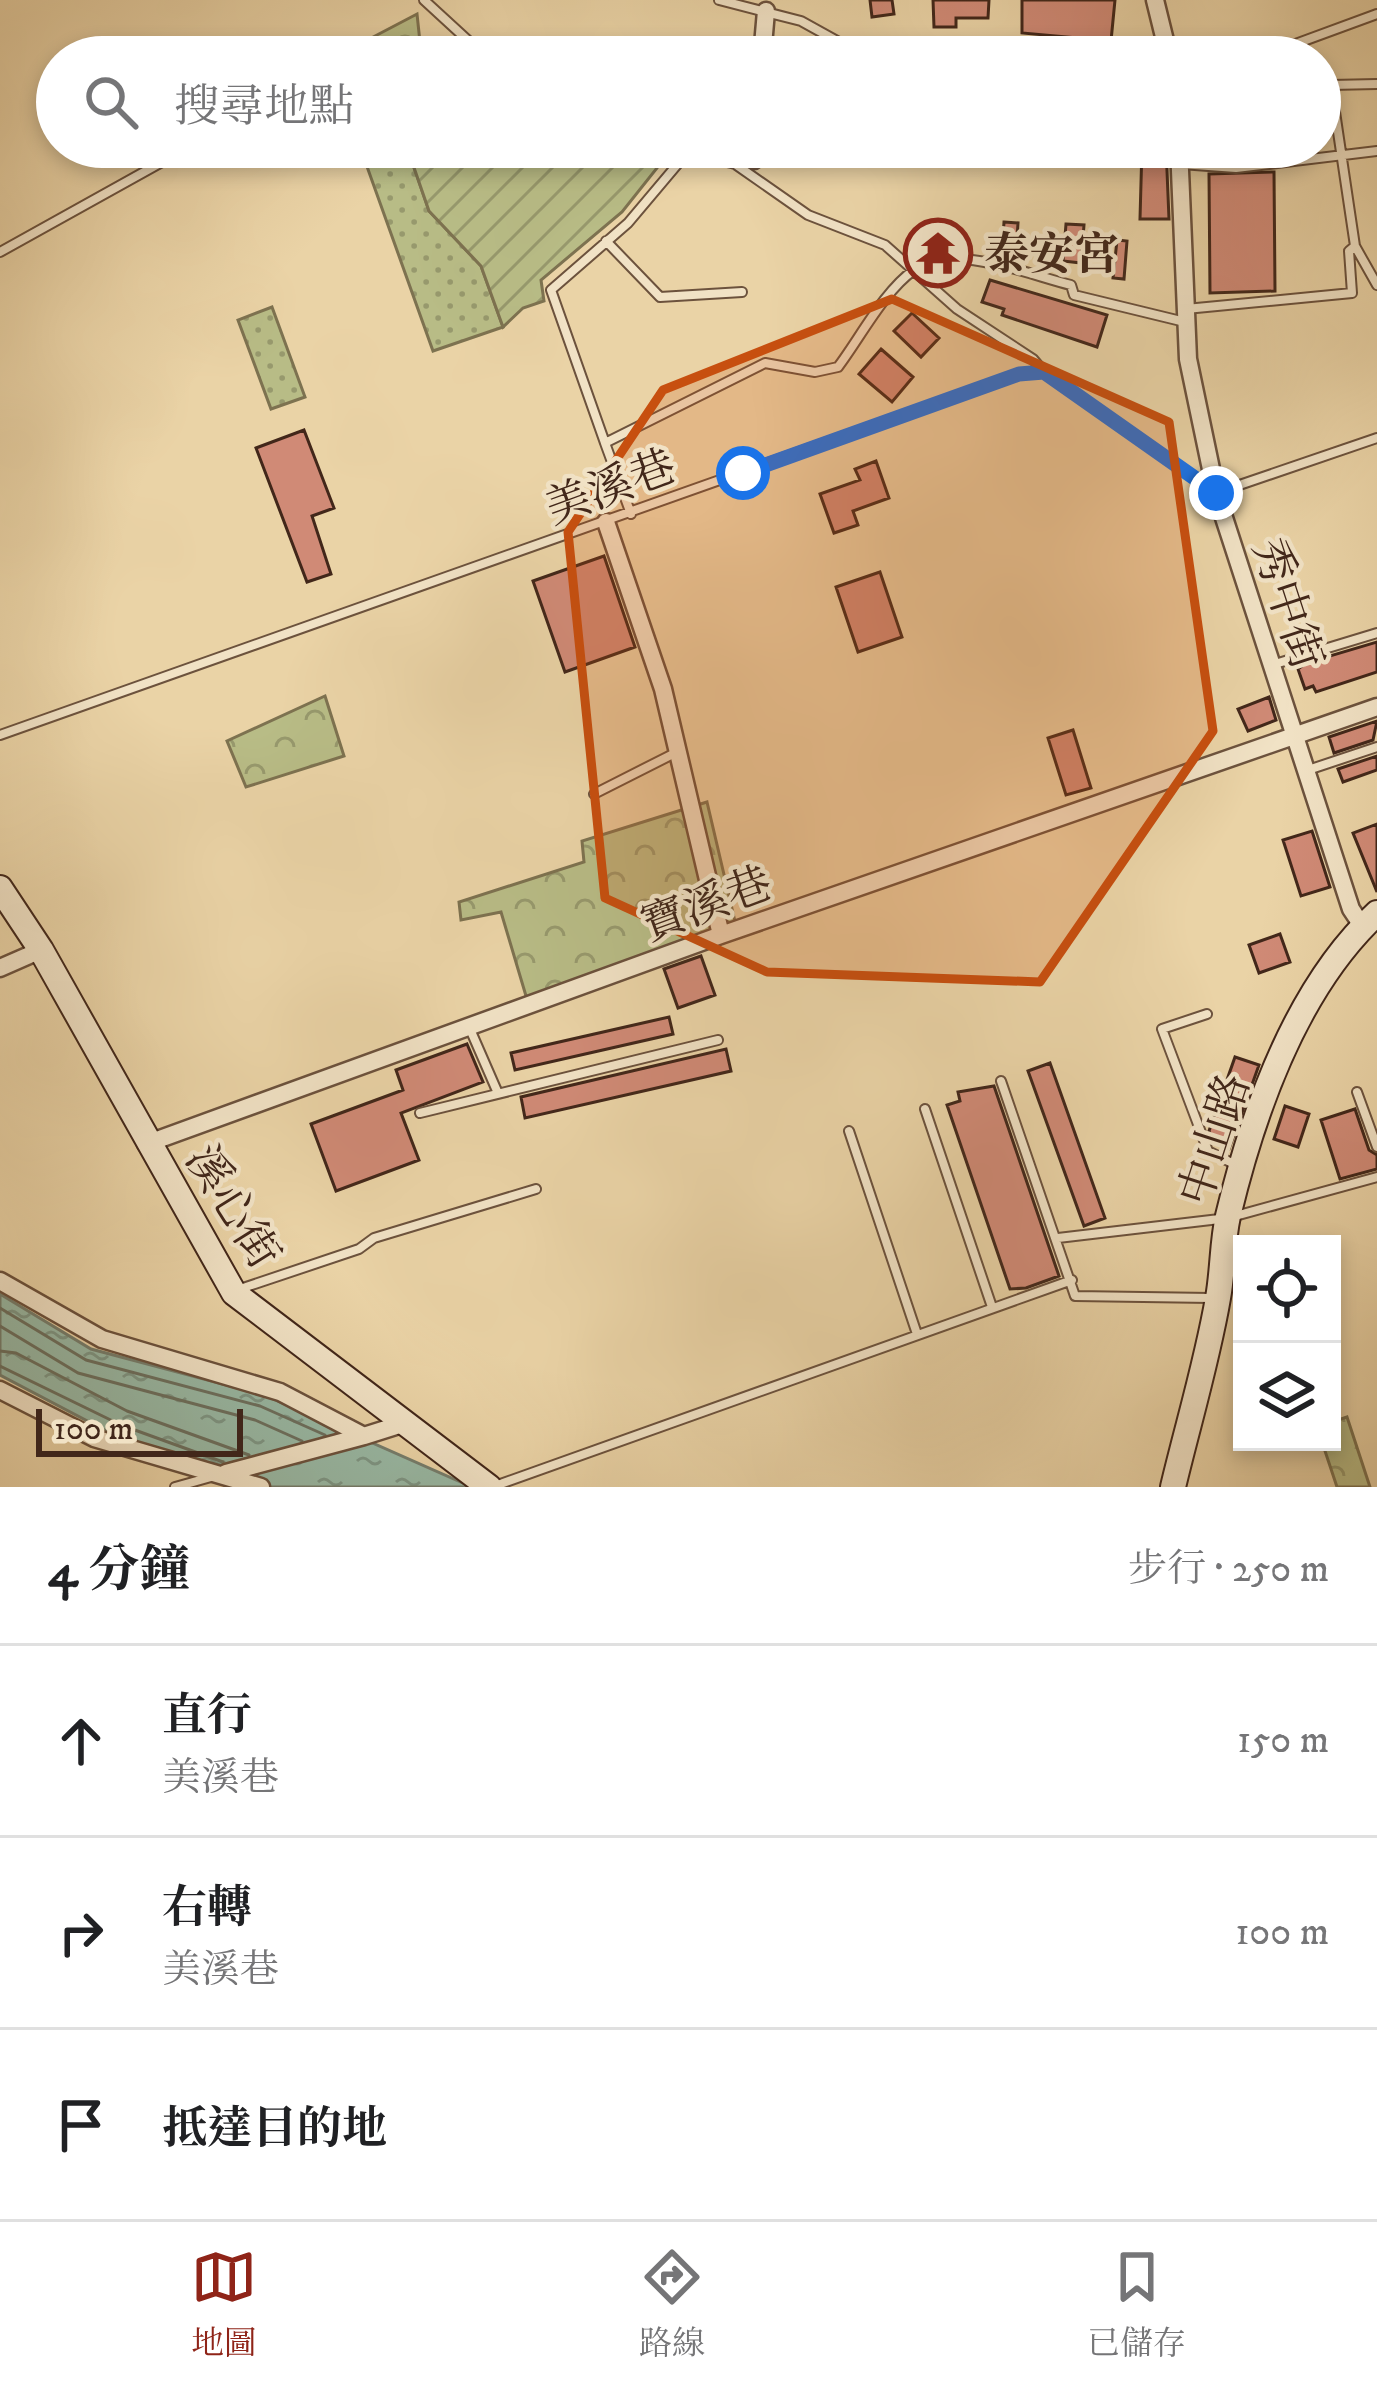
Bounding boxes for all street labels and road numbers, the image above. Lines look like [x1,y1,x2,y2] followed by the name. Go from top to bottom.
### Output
[538,439,684,538] street label: 美溪巷
[1239,531,1334,677] street label: 秀中街
[634,856,780,955] street label: 寶溪巷
[1168,1067,1263,1213] street label: 中山路
[172,1136,291,1280] street label: 溪心街

